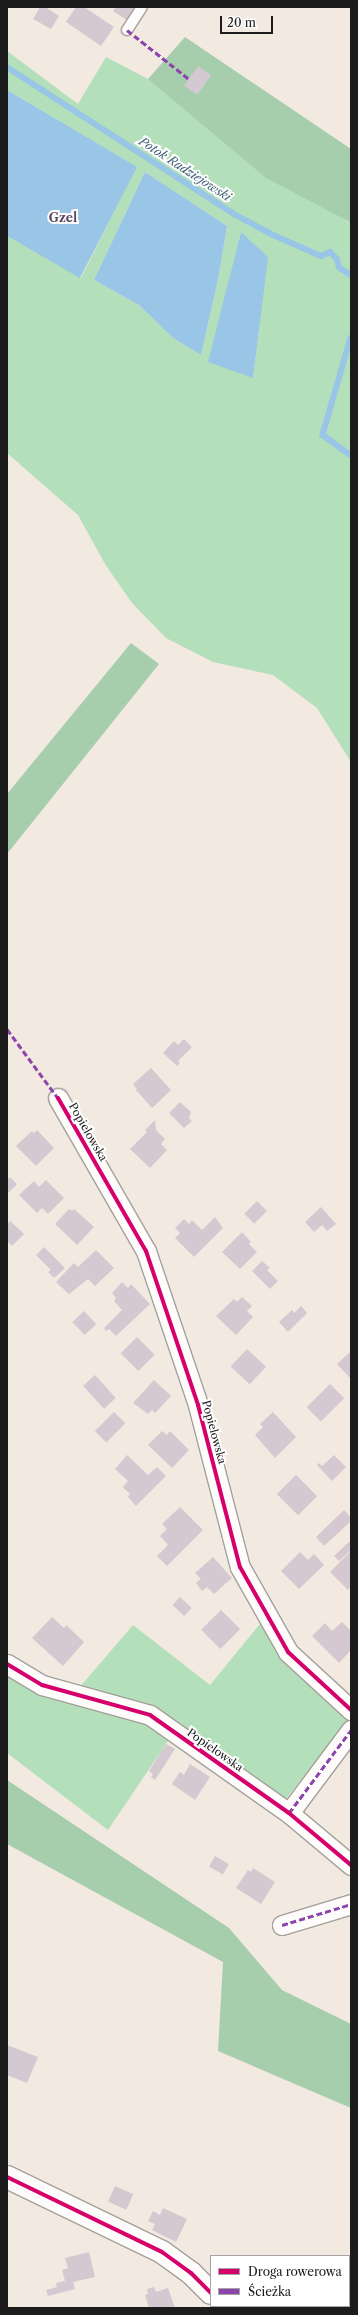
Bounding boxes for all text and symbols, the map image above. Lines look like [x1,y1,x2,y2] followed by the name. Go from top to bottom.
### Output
[222,8,275,34] scale bar
[227,15,256,30] text: 20 m
[136,134,234,204] water label: Potok Radziejowski
[49,211,77,225] district label: Gzel
[66,1100,110,1164] street label: Popielowska
[199,1399,229,1465] street label: Popielowska
[184,1726,246,1774] street label: Popielowska
[210,2255,350,2307] legend
[248,2264,342,2279] text: Droga rowerowa
[248,2284,291,2299] text: Ścieżka

